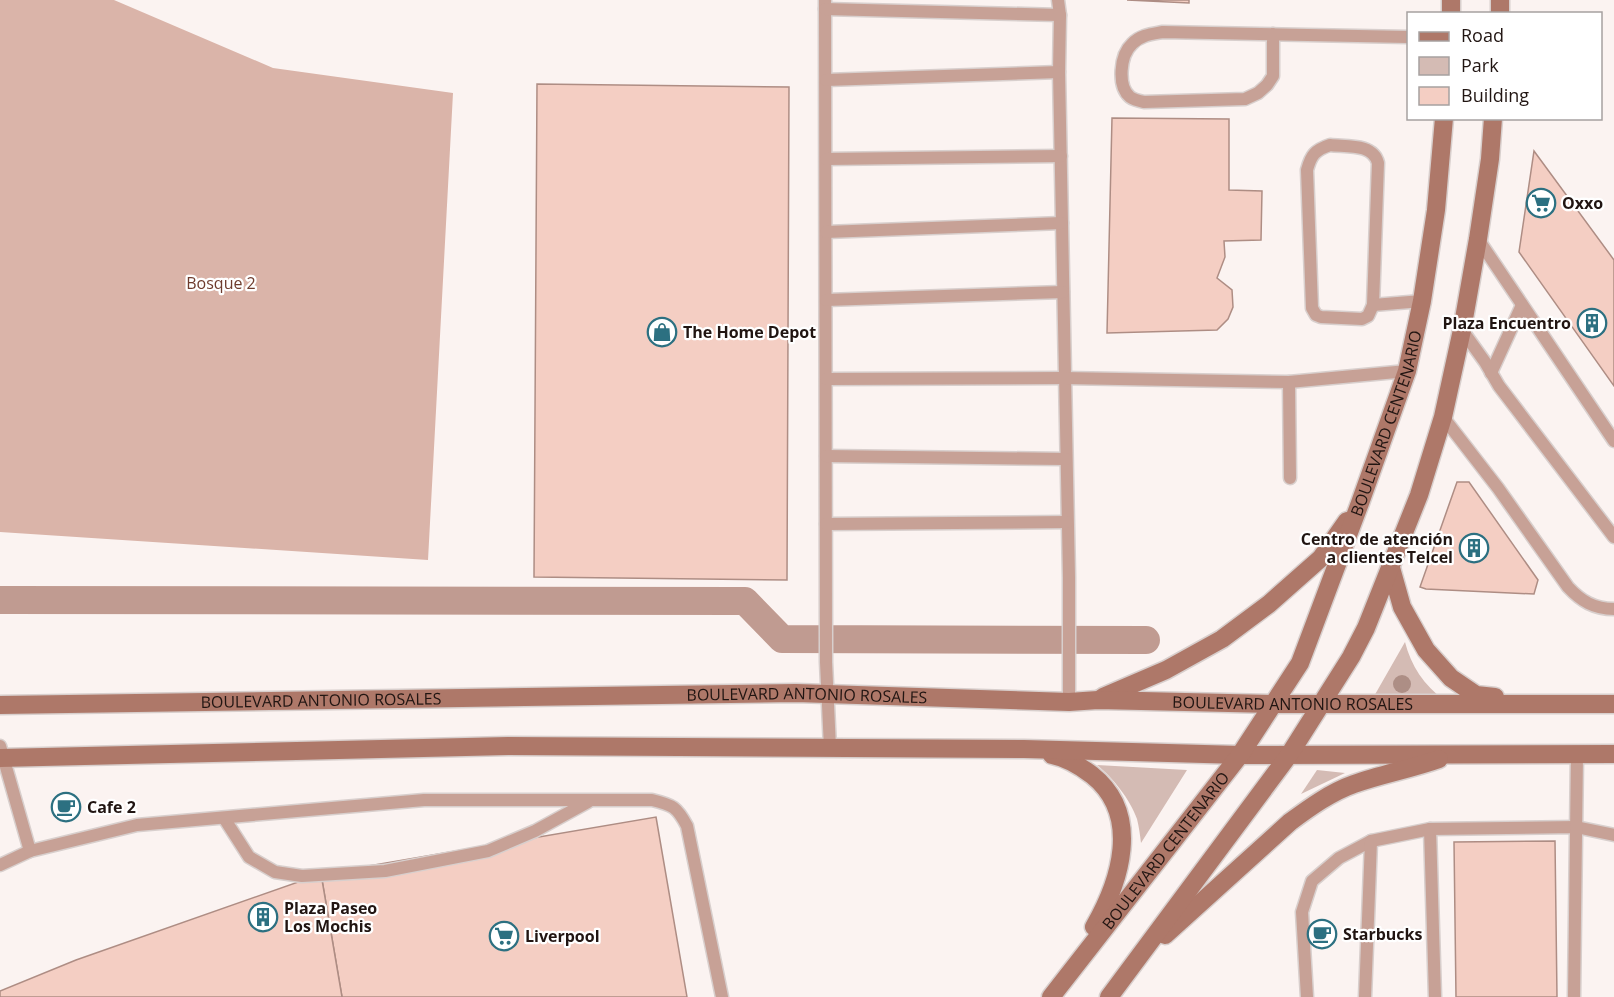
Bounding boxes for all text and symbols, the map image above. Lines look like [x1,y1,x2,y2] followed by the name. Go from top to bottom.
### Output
[1407,12,1602,120] legend
[1461,23,1504,47] text: Road
[1461,53,1499,77] text: Park
[1461,83,1529,107] text: Building
[1525,187,1557,219] supermarket icon: Oxxo
[1562,192,1603,214] place label: Oxxo
[186,272,256,294] park label: Bosque 2
[1576,307,1608,339] building icon: Plaza Encuentro
[1442,312,1571,334] place label: Plaza Encuentro
[646,316,678,348] shop icon: The Home Depot
[683,321,816,343] place label: The Home Depot
[1345,328,1426,519] street label: BOULEVARD CENTENARIO
[1301,528,1453,568] place label: Centro de atención a clientes Telcel
[1458,532,1490,564] building icon: Centro de atención a clientes Telcel
[686,682,928,708] street label: BOULEVARD ANTONIO ROSALES
[200,687,442,713] street label: BOULEVARD ANTONIO ROSALES
[1172,691,1413,715] street label: BOULEVARD ANTONIO ROSALES
[1097,767,1234,934] street label: BOULEVARD CENTENARIO
[50,791,82,823] cafe icon: Cafe 2
[87,796,136,818] place label: Cafe 2
[284,897,377,937] place label: Plaza Paseo Los Mochis
[247,901,279,933] building icon: Plaza Paseo Los Mochis
[1306,918,1338,950] cafe icon: Starbucks
[488,920,520,952] supermarket icon: Liverpool
[1343,923,1422,945] place label: Starbucks
[525,925,600,947] place label: Liverpool

